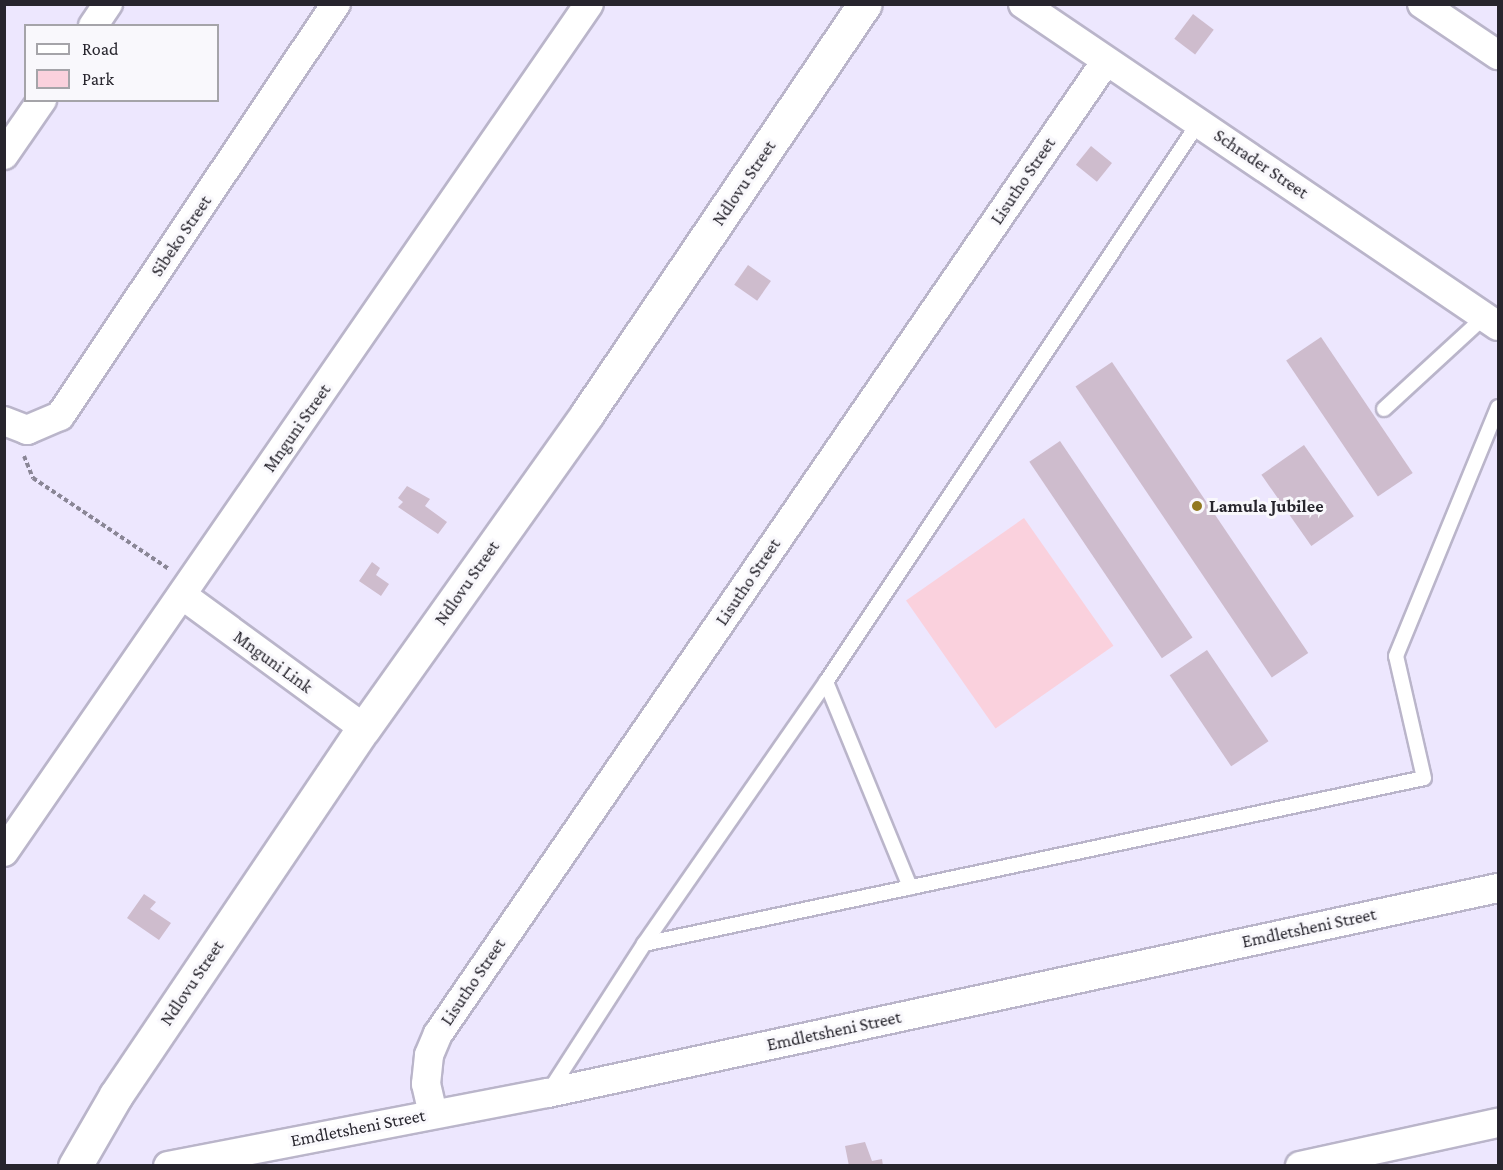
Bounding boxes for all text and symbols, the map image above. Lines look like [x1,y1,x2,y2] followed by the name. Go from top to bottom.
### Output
[24,24,219,102] legend
[82,39,119,59] text: Road
[82,69,114,89] text: Park
[1210,125,1312,203] street label: Schrader Street
[986,133,1060,229] street label: Lisutho Street
[708,136,780,230] street label: Ndlovu Street
[146,191,216,281] street label: Sibeko Street
[259,380,335,476] street label: Mnguni Street
[1209,495,1324,517] place label: Lamula Jubilee
[1190,499,1204,513] marker: Lamula Jubilee
[711,534,785,630] street label: Lisutho Street
[430,537,504,629] street label: Ndlovu Street
[229,626,317,698] street label: Mnguni Link
[1240,903,1378,953] street label: Emdletsheni Street
[436,934,510,1030] street label: Lisutho Street
[156,936,228,1030] street label: Ndlovu Street
[765,1006,903,1056] street label: Emdletsheni Street
[289,1104,427,1152] street label: Emdletsheni Street

